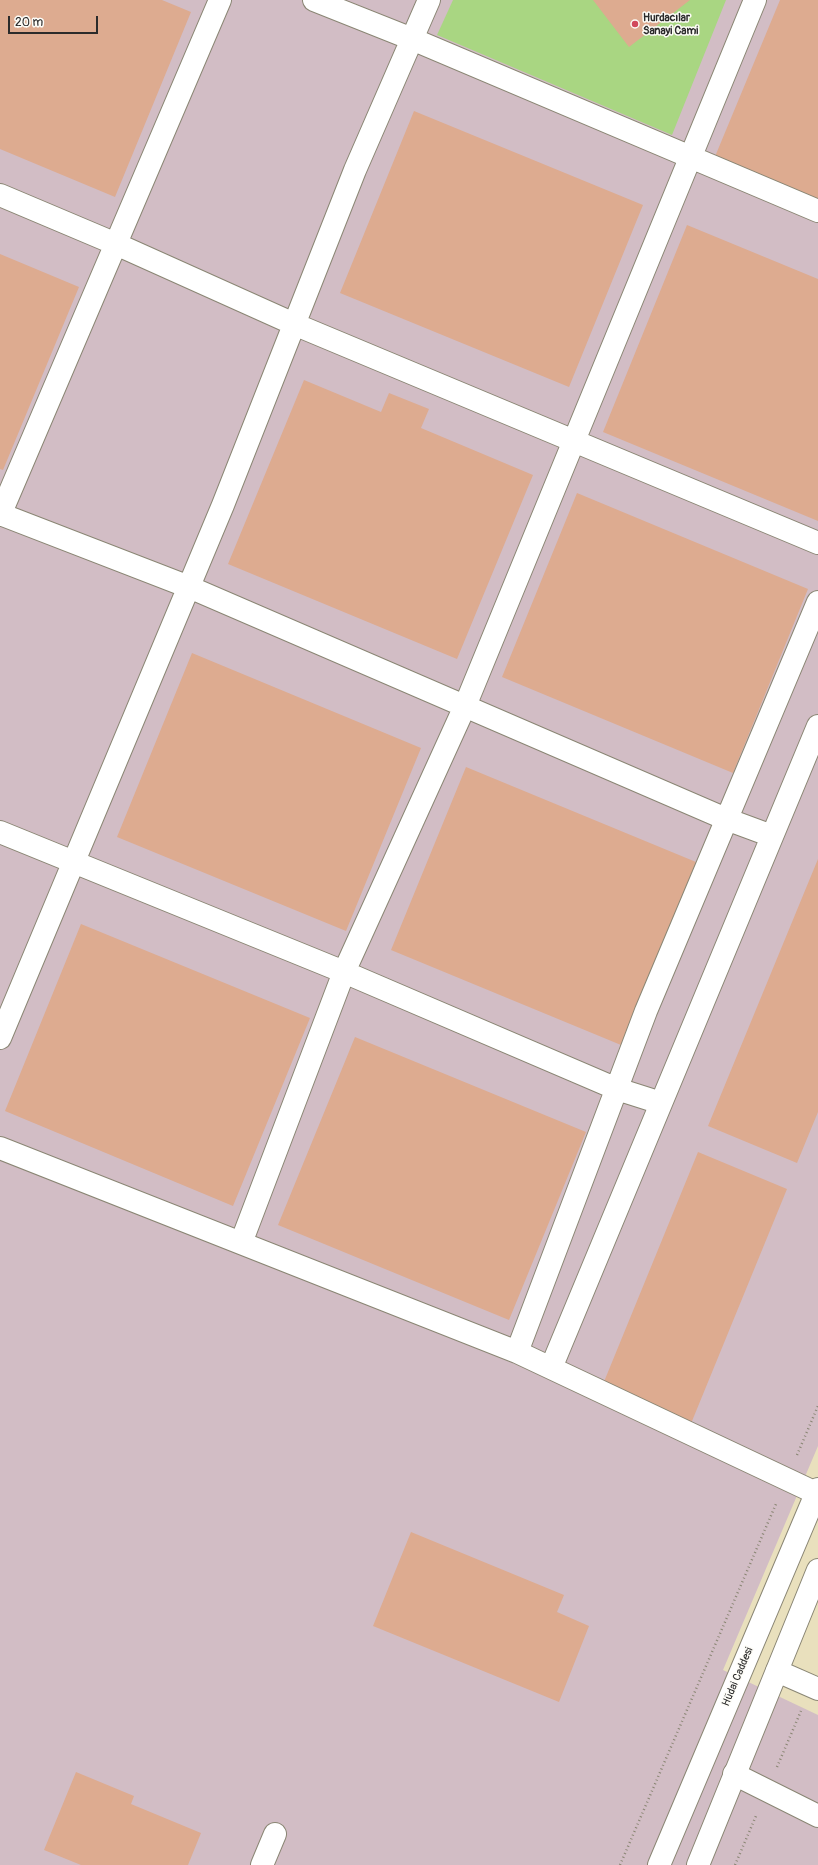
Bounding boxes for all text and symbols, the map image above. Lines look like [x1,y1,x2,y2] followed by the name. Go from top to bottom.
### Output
[10,8,100,34] scale bar
[643,11,698,37] place label: Hurdacılar Sanayi Cami
[15,15,43,30] text: 20 m
[630,19,640,29] marker: Hurdacılar Sanayi Cami
[720,1646,756,1708] street label: Hüdai Caddesi

